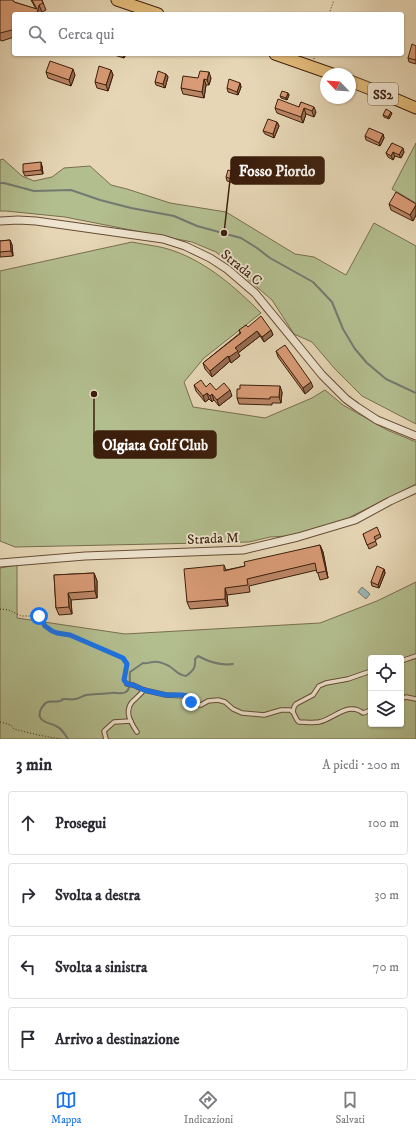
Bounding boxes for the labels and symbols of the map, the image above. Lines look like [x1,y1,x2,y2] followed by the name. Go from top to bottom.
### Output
[320,68,356,104] north arrow
[368,83,398,105] road number: SS2
[231,157,324,184] callout: Fosso Piordo
[239,162,316,181] text: Fosso Piordo
[217,246,266,290] street label: Strada C
[94,431,216,458] callout: Olgiata Golf Club
[102,436,208,455] text: Olgiata Golf Club
[187,529,239,549] street label: Strada M
[30,607,48,625] route start
[182,693,200,711] route end

